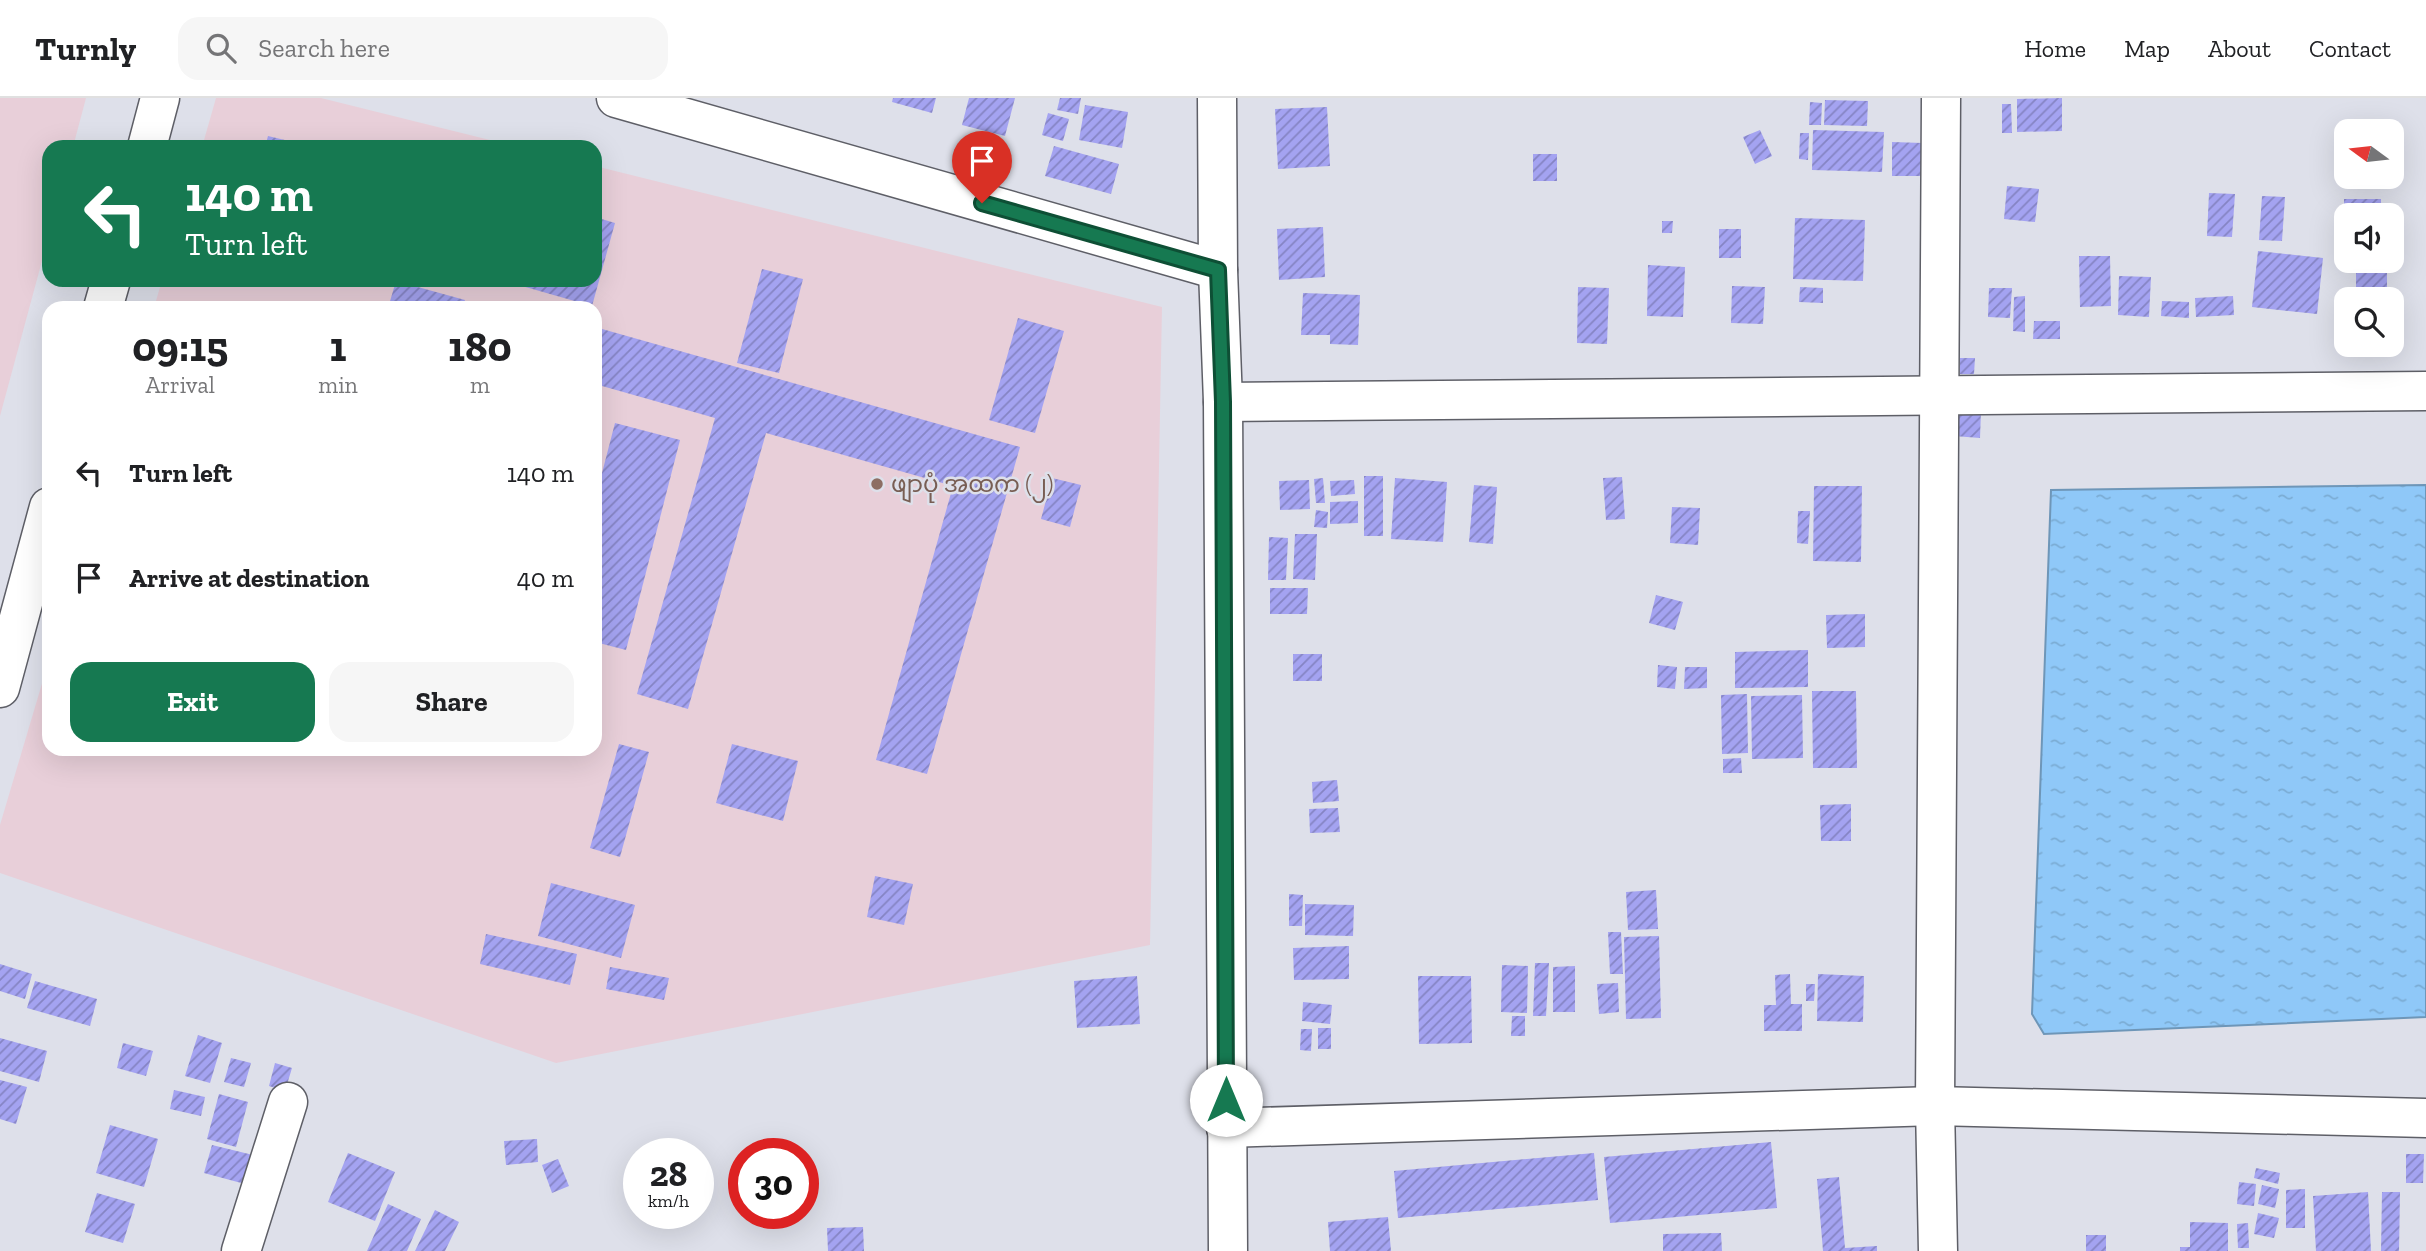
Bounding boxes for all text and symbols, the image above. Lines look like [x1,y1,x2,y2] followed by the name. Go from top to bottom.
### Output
[178,17,668,80] search box
[35,29,136,68] text: Turnly
[202,29,240,67] icon: search
[258,32,390,64] text: Search here
[2024,34,2086,63] text: Home
[2124,34,2170,63] text: Map
[2208,34,2271,63] text: About
[2309,34,2391,63] text: Contact
[2334,119,2404,189] north arrow
[2334,119,2404,357] map controls
[952,131,1012,203] pin
[963,142,1001,180] icon: arrive
[185,165,313,224] text: 140 m
[70,168,161,259] icon: left
[2334,203,2404,273] button: sound
[185,225,307,263] text: Turn left
[2334,287,2404,357] button: search
[132,321,228,372] text: 09:15
[330,321,347,372] text: 1
[448,321,512,372] text: 180
[146,371,215,399] text: Arrival
[318,371,358,399] text: min
[470,371,490,399] text: m
[70,454,108,492] icon: left
[129,457,232,489] text: Turn left
[507,457,574,489] text: 140 m
[891,470,1053,503] place label: ဖျာပုံ အထက (၂)
[869,476,885,492] marker: ဖျာပုံ အထက (၂)
[70,559,108,597] icon: arrive
[129,562,369,594] text: Arrive at destination
[517,562,574,594] text: 40 m
[70,662,315,742] button: Exit
[329,662,574,742] button: Share
[1189,1063,1263,1137] position arrow
[728,1138,819,1229] speed limit sign: 30
[650,1153,687,1195] text: 28
[648,1190,689,1212] text: km/h

